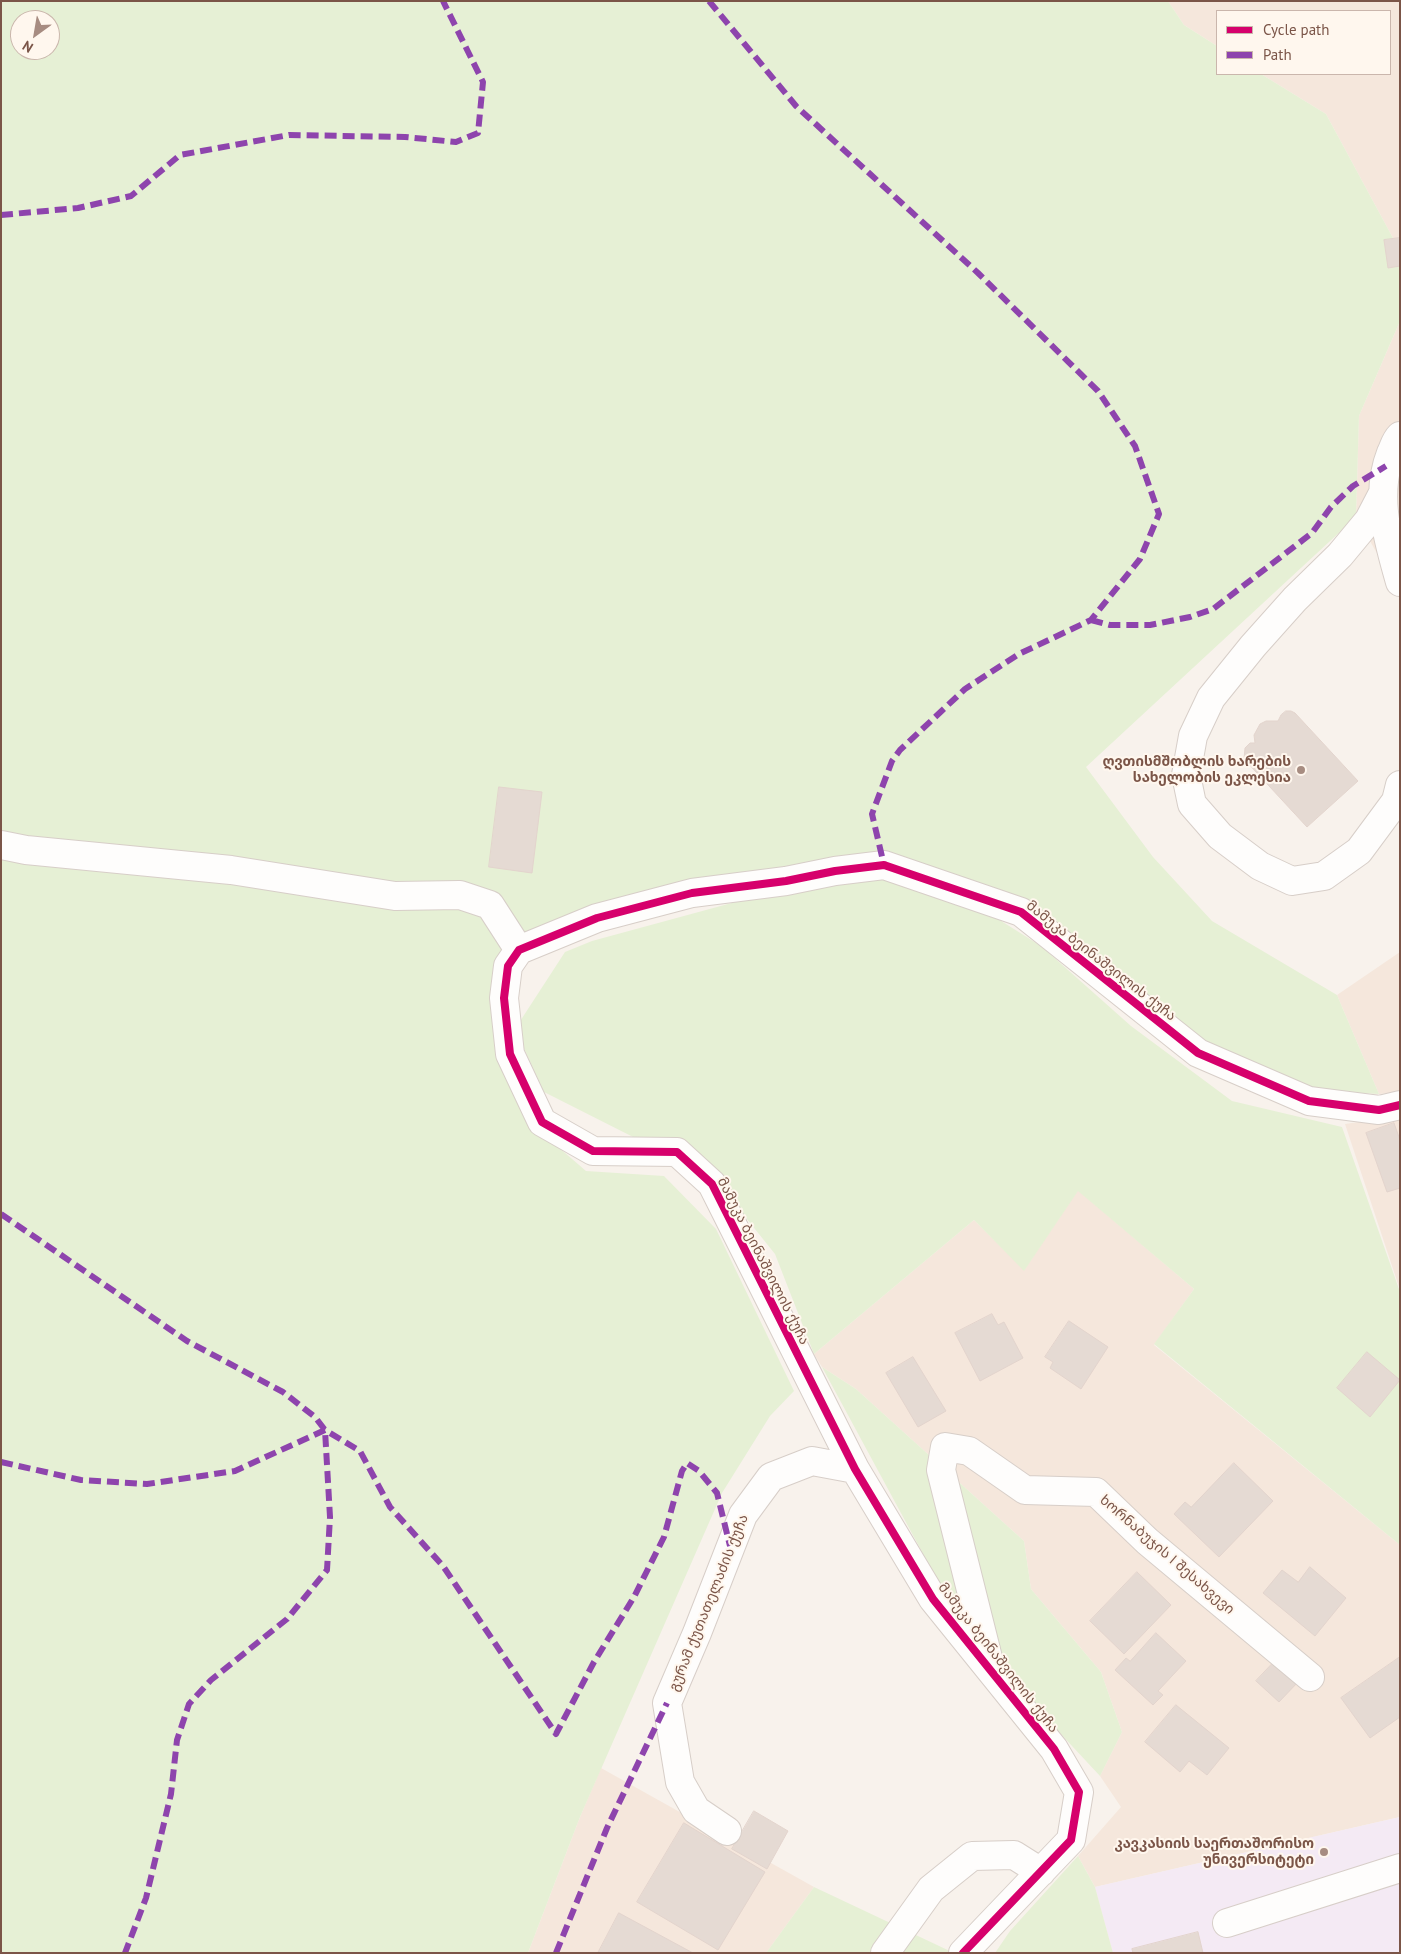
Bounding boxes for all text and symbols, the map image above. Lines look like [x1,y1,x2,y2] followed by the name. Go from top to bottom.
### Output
[10,10,60,60] north arrow
[1216,10,1391,75] legend
[1263,20,1329,39] text: Cycle path
[19,37,36,57] text: N
[1263,45,1292,64] text: Path
[1102,754,1291,786] place label: ღვთისმშობლის ხარების სახელობის ეკლესია
[1295,764,1307,776] marker: ღვთისმშობლის ხარების სახელობის ეკლესია
[1023,897,1179,1025] street label: მამუკა ბეინაშვილის ქუჩა
[713,1174,813,1348] street label: მამუკა ბეინაშვილის ქუჩა
[1096,1492,1238,1618] street label: ხორნაბუჯის I შესახვევი
[666,1512,752,1694] street label: გურამ ქუთათელაძის ქუჩა
[934,1580,1062,1736] street label: მამუკა ბეინაშვილის ქუჩა
[1115,1836,1314,1868] place label: კავკასიის საერთაშორისო უნივერსიტეტი
[1318,1846,1330,1858] marker: კავკასიის საერთაშორისო უნივერსიტეტი

